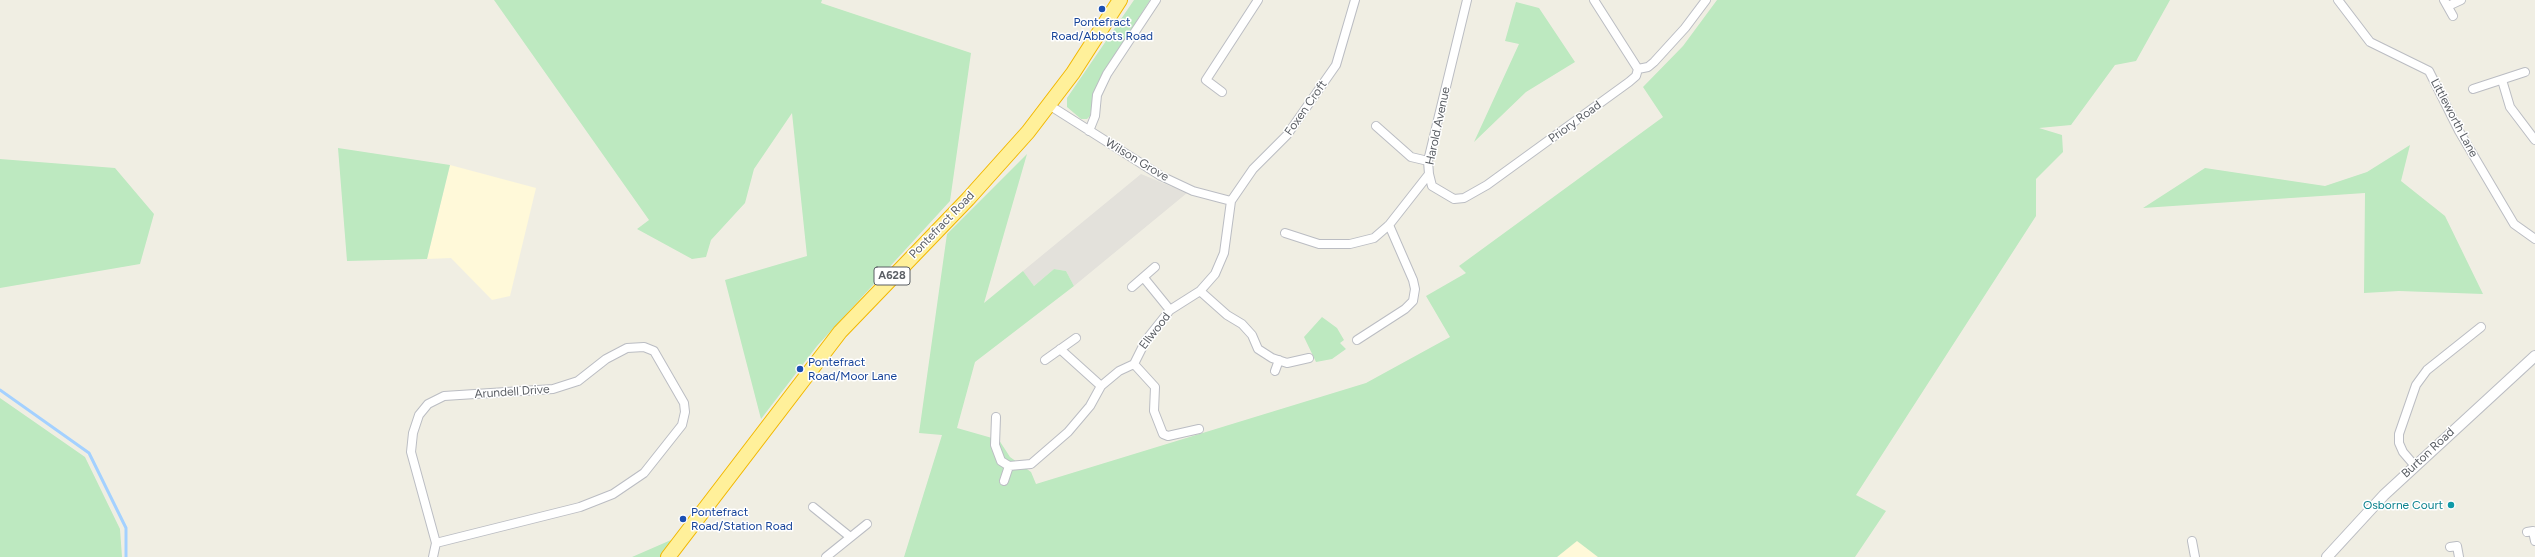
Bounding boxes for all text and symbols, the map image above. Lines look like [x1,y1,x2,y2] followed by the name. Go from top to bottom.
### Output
[1097,4,1107,14] marker: Pontefract Road/Abbots Road
[1051,15,1153,43] place label: Pontefract Road/Abbots Road
[2427,76,2481,160] street label: Littleworth Lane
[1282,78,1330,138] street label: Foxen Croft
[1423,86,1453,166] street label: Harold Avenue
[1546,98,1604,146] street label: Priory Road
[1103,135,1171,185] street label: Wilson Grove
[906,188,978,262] street label: Pontefract Road
[874,267,910,285] road number: A628
[1136,310,1174,352] street label: Ellwood
[808,355,897,383] place label: Pontefract Road/Moor Lane
[795,364,805,374] marker: Pontefract Road/Moor Lane
[474,382,550,402] street label: Arundell Drive
[2399,425,2457,481] street label: Burton Road
[2363,498,2443,512] place label: Osborne Court
[2446,500,2456,510] marker: Osborne Court
[691,505,793,533] place label: Pontefract Road/Station Road
[678,514,688,524] marker: Pontefract Road/Station Road

